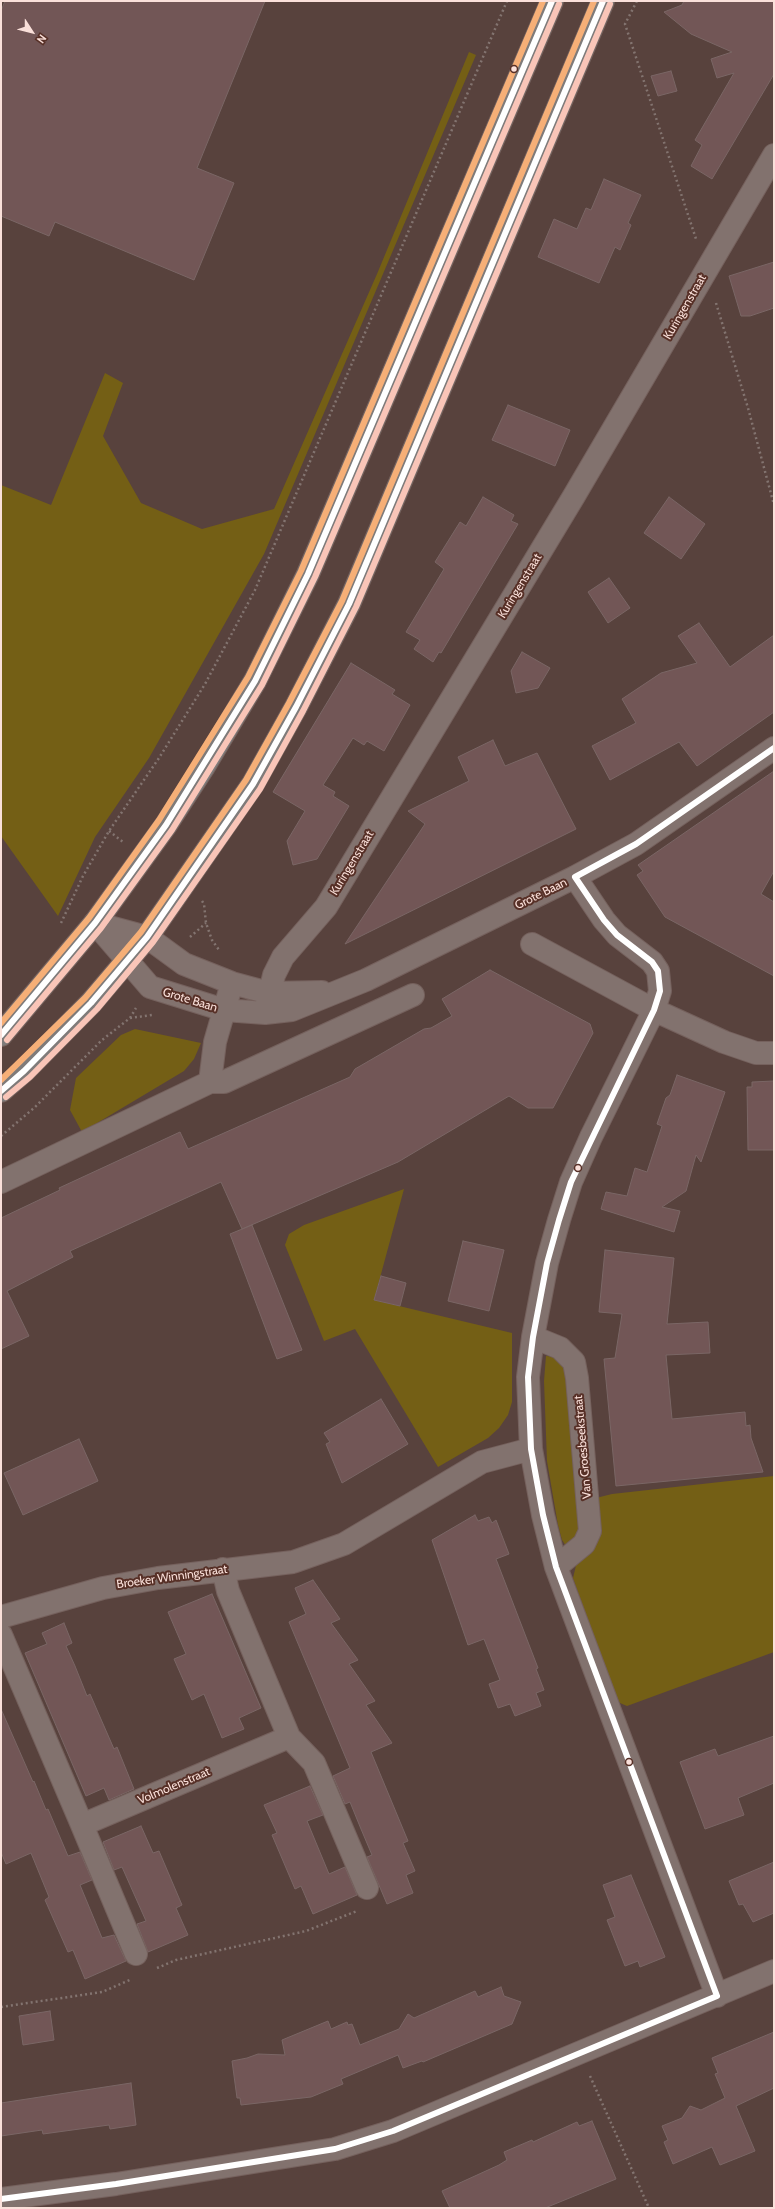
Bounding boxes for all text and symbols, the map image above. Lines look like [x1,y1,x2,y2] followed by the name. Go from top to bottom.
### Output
[12,12,52,52] north arrow
[34,32,50,46] text: N
[509,64,519,74] unlabelled marker
[661,272,709,342] street label: Kuringenstraat
[495,551,545,621] street label: Kuringenstraat
[327,828,377,898] street label: Kuringenstraat
[513,875,569,913] street label: Grote Baan
[161,985,219,1015] street label: Grote Baan
[573,1163,583,1173] unlabelled marker
[571,1395,595,1499] street label: Van Groesbeekstraat
[116,1562,228,1592] street label: Broeker Winningstraat
[624,1757,634,1767] unlabelled marker
[136,1764,212,1808] street label: Volmolenstraat

